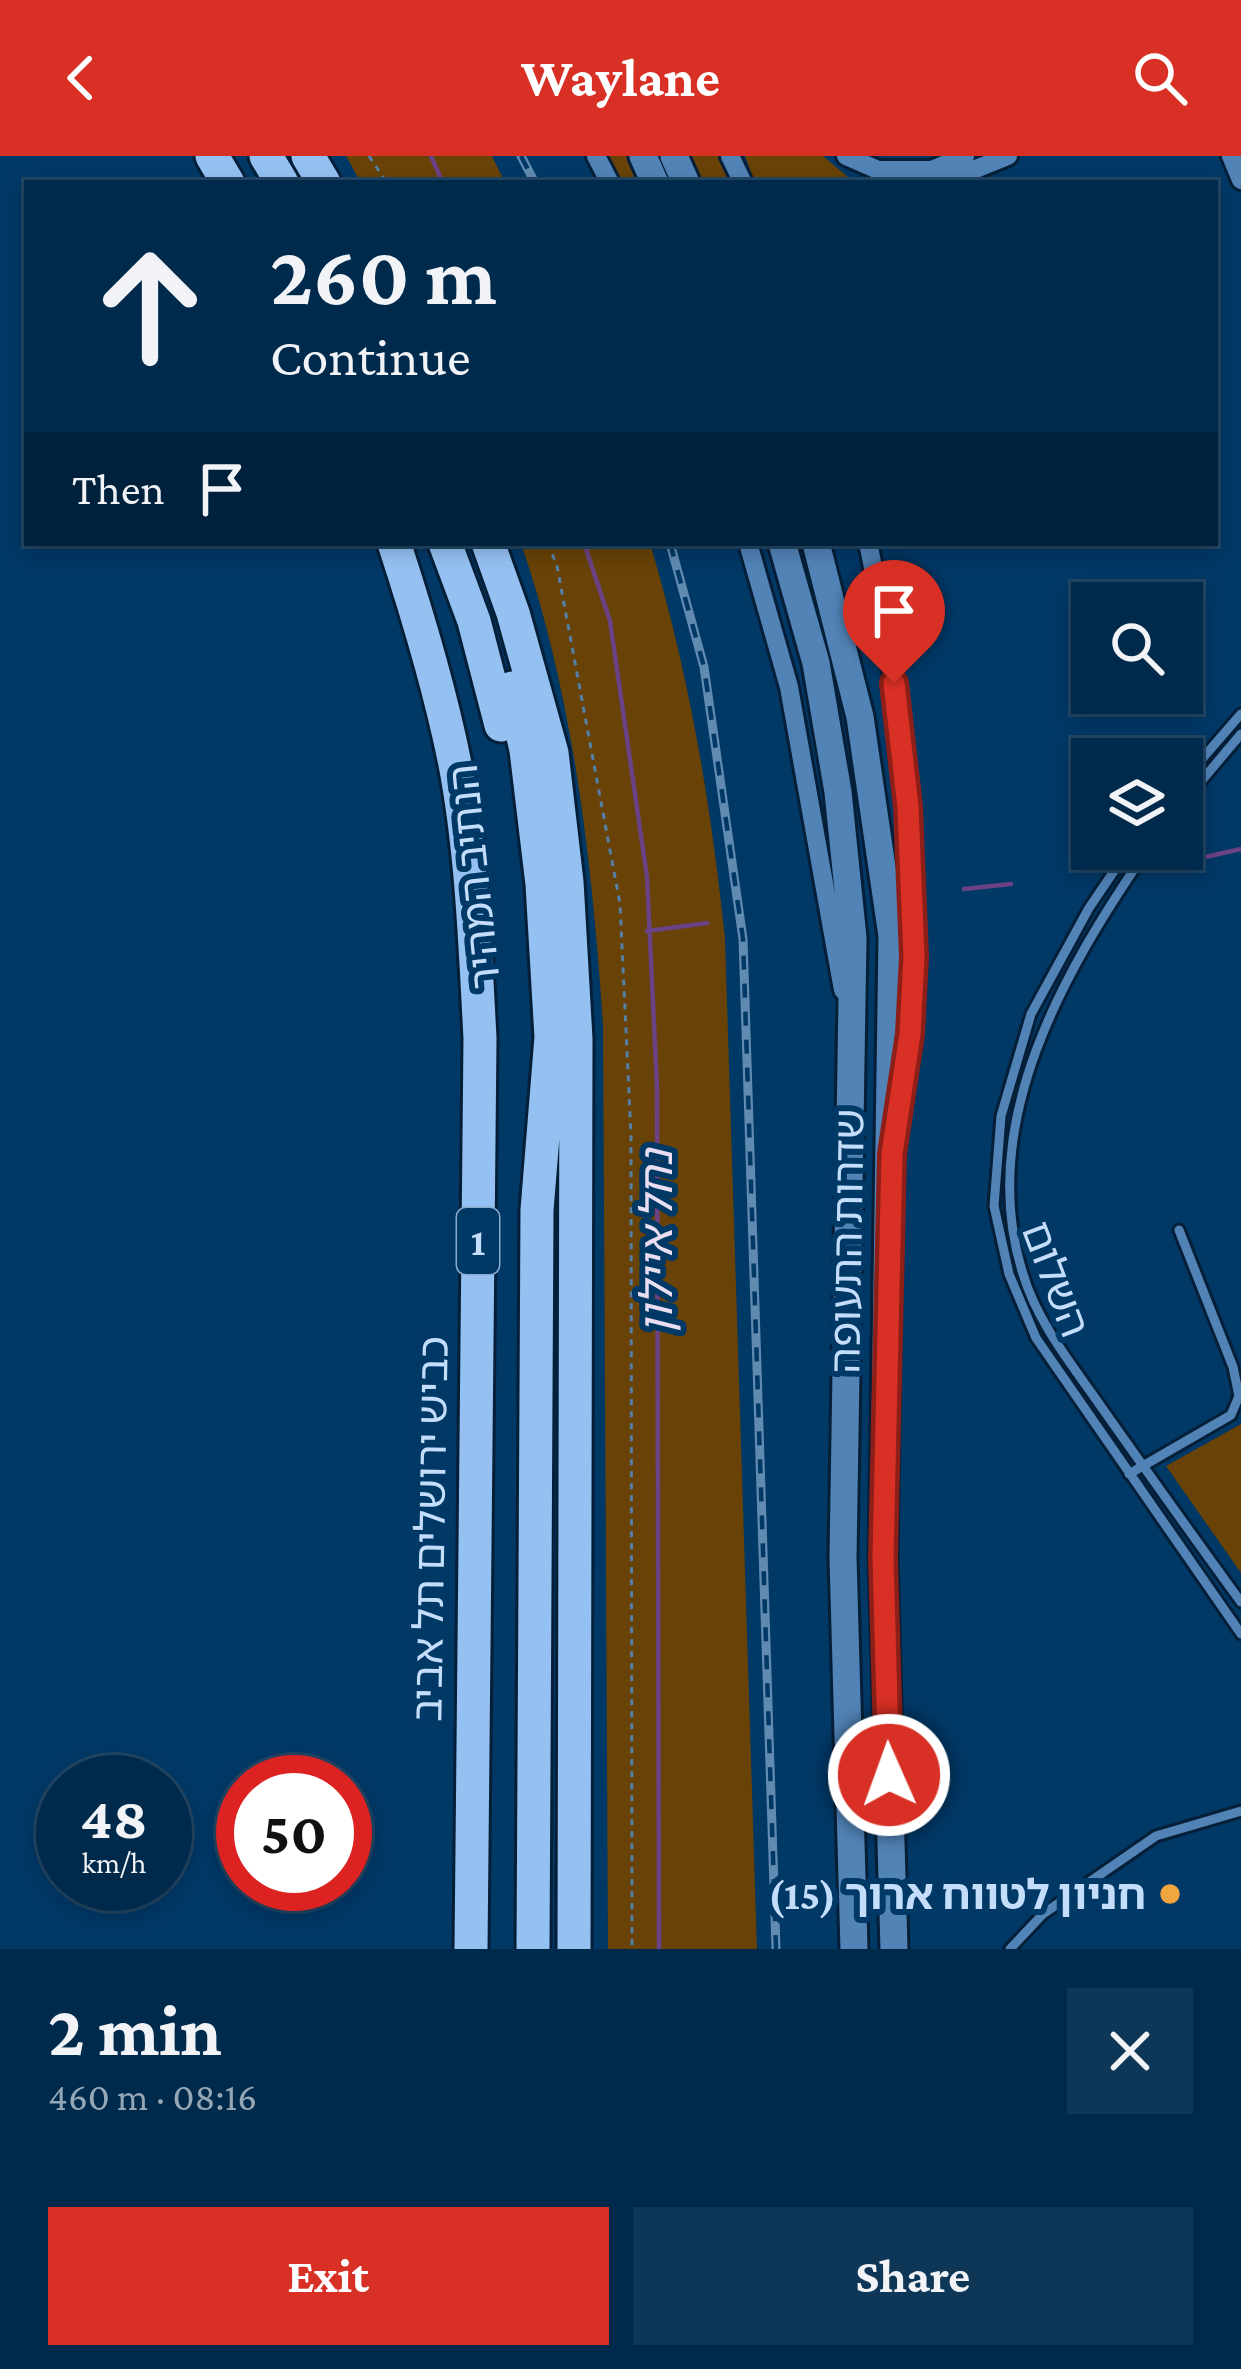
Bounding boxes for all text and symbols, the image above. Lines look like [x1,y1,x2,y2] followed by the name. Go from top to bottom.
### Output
[48,45,114,111] icon: back
[1127,45,1193,111] icon: search
[521,48,720,108] text: Waylane
[72,228,228,384] icon: ahead
[270,229,497,322] text: 260 m
[270,327,471,387] text: Continue
[189,456,255,522] icon: arrive
[72,464,165,514] text: Then
[843,560,945,683] pin
[861,578,927,644] icon: arrive
[1071,582,1203,870] map controls
[1071,582,1203,714] button: search
[1071,738,1203,870] button: layers
[439,762,509,992] street label: הנתיב המהיר
[821,1108,873,1374] street label: שדרות התעופה
[632,1147,682,1334] water label: נחל איילון
[457,1208,499,1274] road number: 1
[1013,1215,1099,1343] street label: השלום
[403,1336,457,1722] street label: כביש ירושלים תל אביב
[826,1712,952,1838] position arrow
[216,1755,372,1911] speed limit sign: 50
[80,1784,148,1851] text: 48
[82,1846,146,1879] text: km/h
[768,1871,1146,1919] place label: חניון לטווח ארוך (15)
[1157,1881,1183,1907] marker: חניון לטווח ארוך (15)
[1067,1988,1193,2114] button: close
[48,1990,222,2070] text: 2 min
[48,2075,257,2118] text: 460 m · 08:16
[48,2207,609,2345] button: Exit
[633,2207,1193,2345] button: Share

